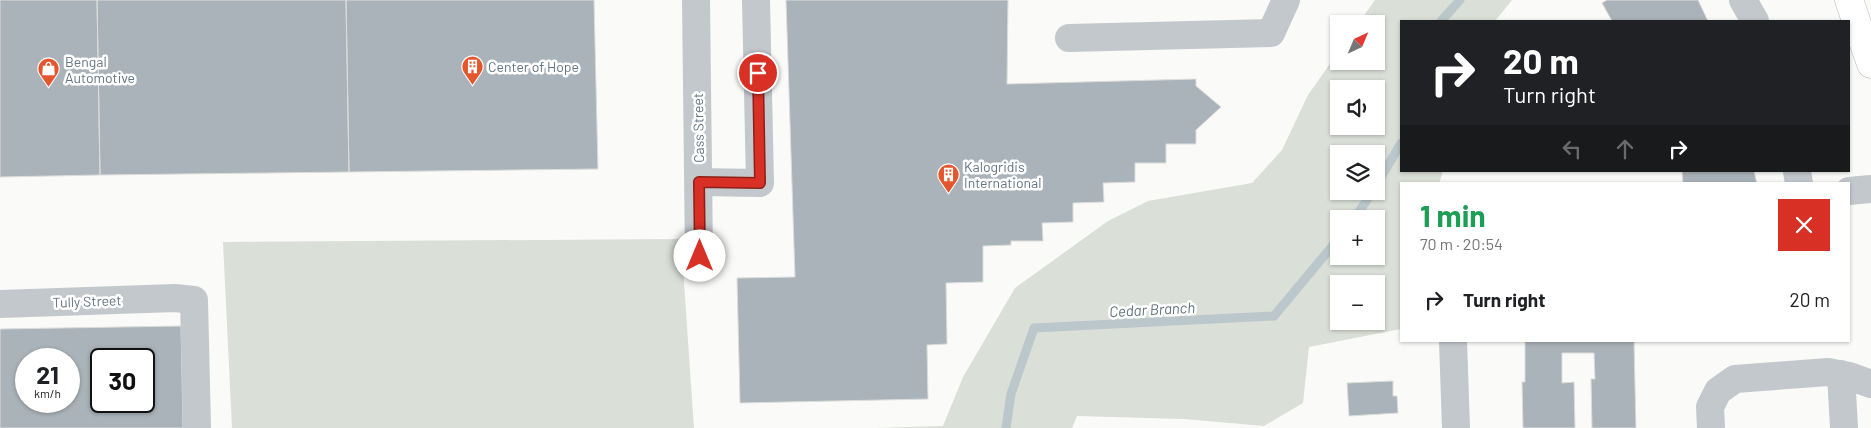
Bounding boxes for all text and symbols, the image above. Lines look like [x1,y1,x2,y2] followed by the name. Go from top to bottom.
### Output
[1330,15,1385,70] north arrow
[1330,15,1385,330] map controls
[1503,39,1579,81] text: 20 m
[1420,40,1485,105] icon: right
[737,52,779,94] pin
[65,53,135,86] place label: Bengal Automotive
[460,54,484,85] building icon: Center of Hope
[37,57,61,88] shop icon: Bengal Automotive
[488,58,579,75] place label: Center of Hope
[744,59,772,87] icon: arrive
[1330,80,1385,135] button: sound
[1503,81,1596,107] text: Turn right
[689,93,707,163] street label: Cass Street
[1558,135,1586,163] icon: left
[1611,135,1639,163] icon: ahead
[1664,135,1692,163] icon: right
[1330,145,1385,200] button: layers
[964,158,1041,191] place label: Kalogridis International
[936,162,960,193] building icon: Kalogridis International
[1420,197,1486,233] text: 1 min
[1778,199,1830,251] button: close
[1330,210,1385,265] button: +
[673,229,725,281] position arrow
[1420,234,1503,253] text: 70 m · 20:54
[1330,275,1385,330] button: −
[1420,286,1448,314] icon: right
[1463,288,1545,311] text: Turn right
[1790,288,1830,311] text: 20 m
[52,291,122,311] street label: Tully Street
[1109,298,1196,320] water label: Cedar Branch
[90,348,155,413] speed limit sign: 30
[36,359,59,389] text: 21
[34,386,61,400] text: km/h

